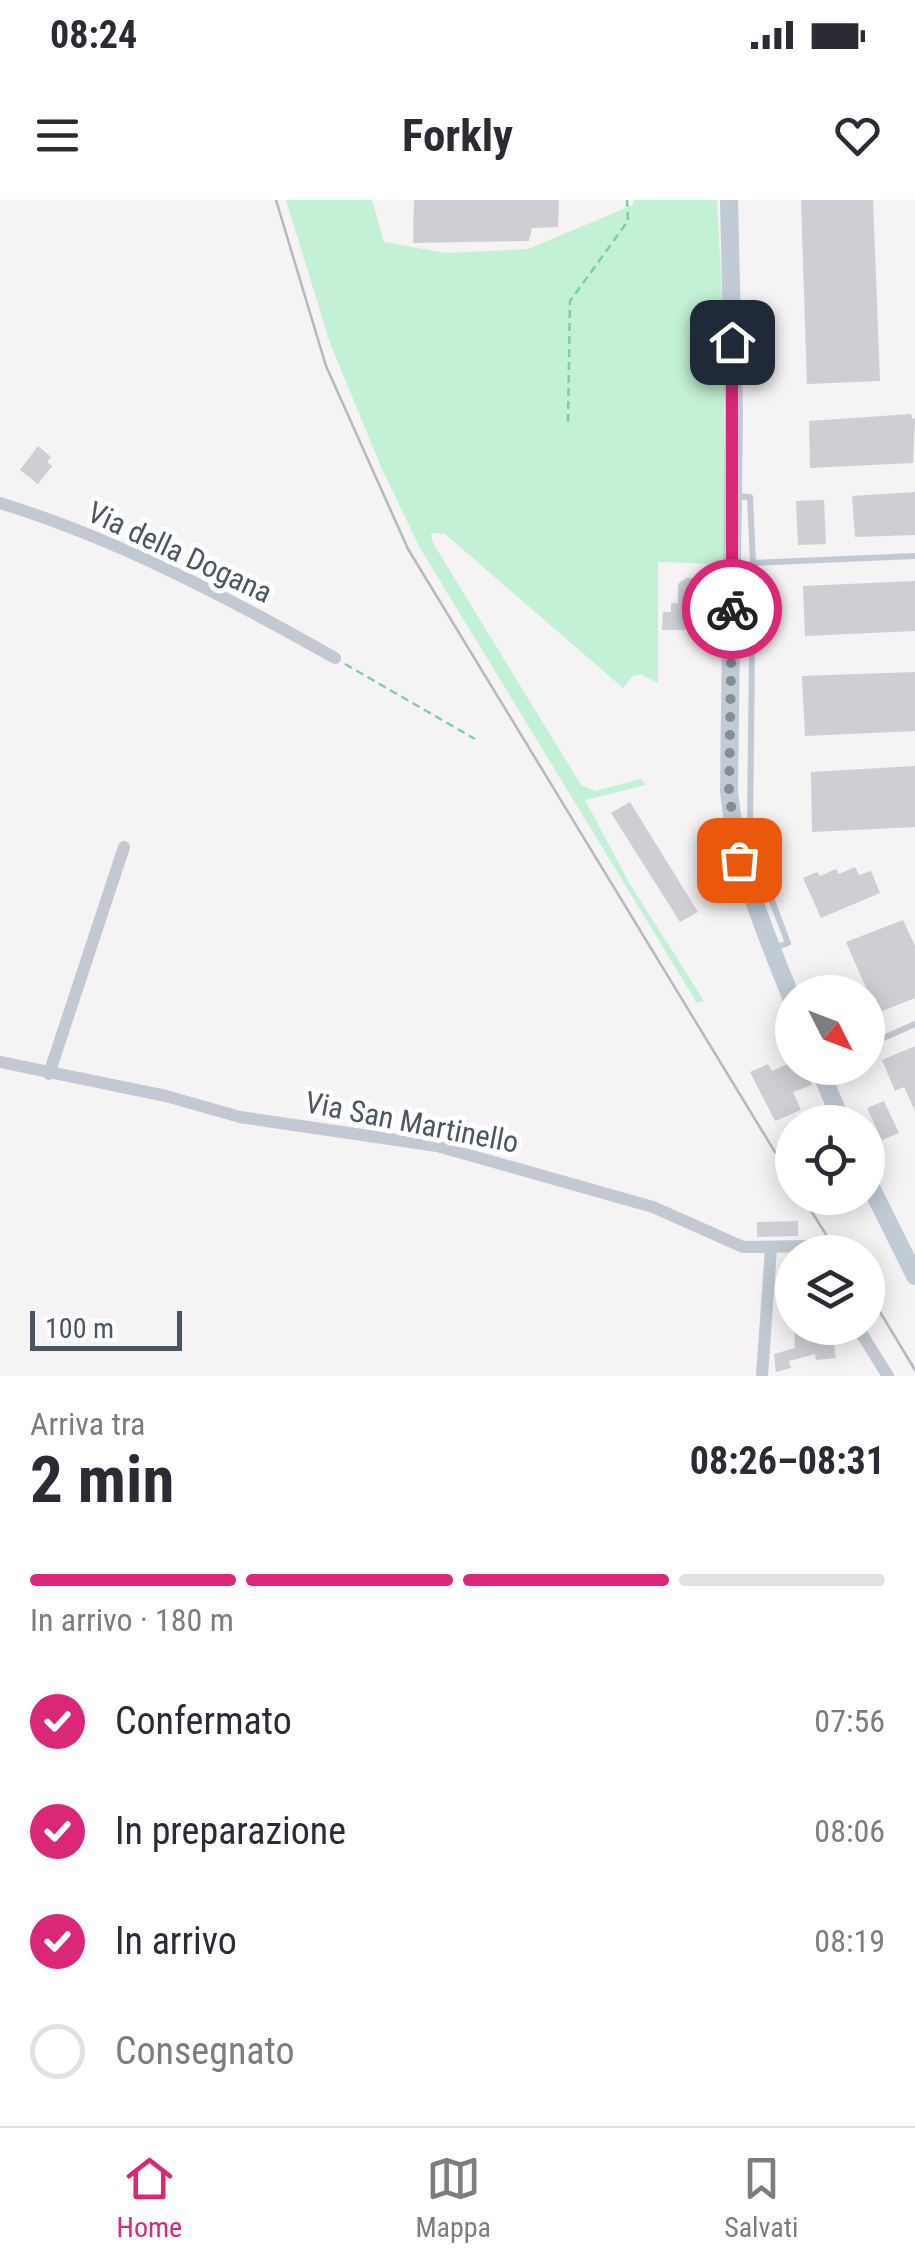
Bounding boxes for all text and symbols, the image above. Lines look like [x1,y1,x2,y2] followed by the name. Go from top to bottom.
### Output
[50,13,137,57] text: 08:24
[30,108,85,163] icon: menu
[830,108,885,163] icon: heart
[402,109,513,162] text: Forkly
[690,300,775,385] pin
[705,315,760,370] icon: home
[82,494,278,610] street label: Via della Dogana
[682,559,782,659] courier
[705,582,760,637] icon: bike
[697,818,782,903] pin
[712,833,767,888] icon: bag
[775,975,885,1085] north arrow
[775,975,885,1345] map controls
[302,1084,522,1160] street label: Via San Martinello
[775,1105,885,1215] button: locate
[775,1235,885,1345] button: layers
[30,1306,182,1350] scale bar
[45,1312,114,1345] text: 100 m
[30,1405,145,1443] text: Arriva tra
[690,1439,885,1483] text: 08:26–08:31
[30,1442,174,1518] text: 2 min
[30,1601,234,1639] text: In arrivo · 180 m
[30,1694,85,1749] icon: check
[115,1699,292,1743] text: Confermato
[814,1702,885,1740] text: 07:56
[30,1804,85,1859] icon: check
[115,1809,346,1853] text: In preparazione
[814,1812,885,1850] text: 08:06
[30,1914,85,1969] icon: check
[115,1919,237,1963] text: In arrivo
[814,1922,885,1960] text: 08:19
[115,2029,294,2073] text: Consegnato
[117,2151,182,2244] tab: Home
[415,2151,491,2244] tab: Mappa
[724,2151,798,2244] tab: Salvati

